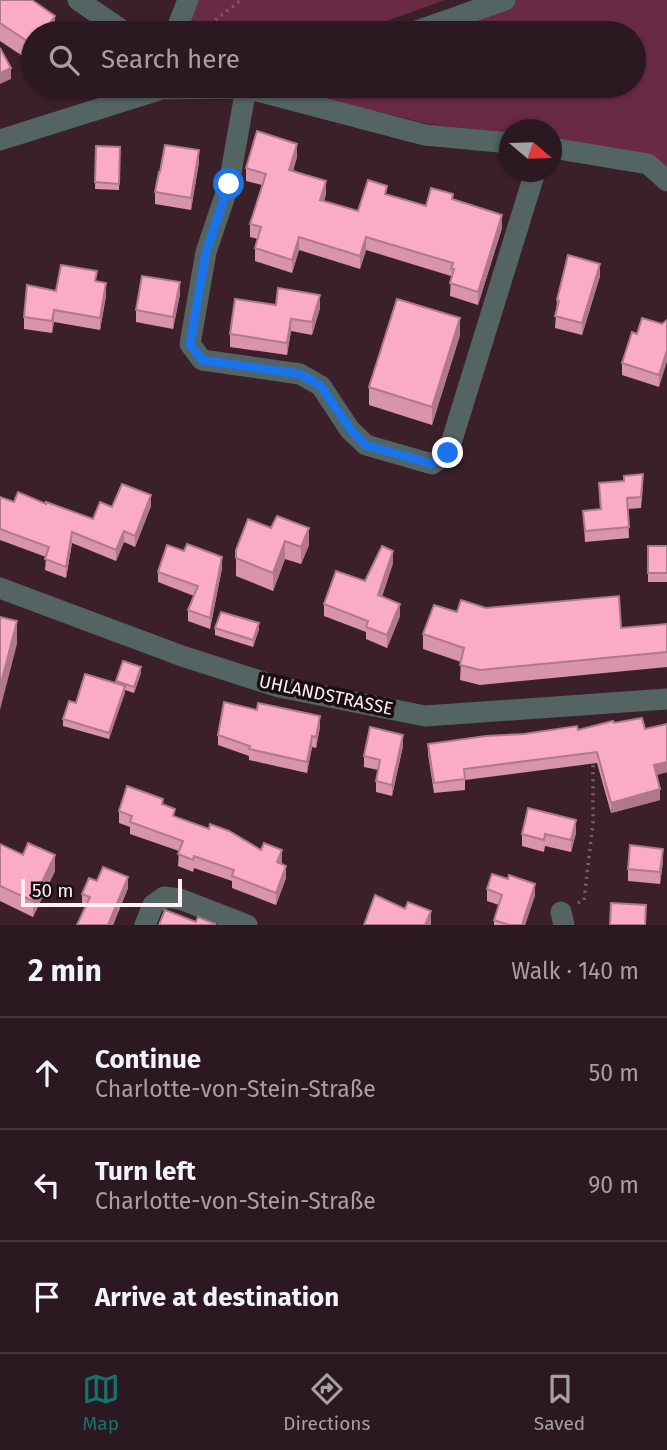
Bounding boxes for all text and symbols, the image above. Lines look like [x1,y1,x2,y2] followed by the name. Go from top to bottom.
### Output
[21,21,646,98] search box
[45,41,83,79] icon: search
[101,44,240,75] text: Search here
[499,119,562,182] north arrow
[213,168,244,199] route start
[432,437,463,468] route end
[257,670,395,720] street label: UHLANDSTRASSE
[21,876,182,908] scale bar
[32,879,73,902] text: 50 m
[28,953,102,989] text: 2 min
[511,957,639,985] text: Walk · 140 m
[95,1044,201,1075] text: Continue
[28,1054,66,1092] icon: ahead
[589,1059,639,1087] text: 50 m
[95,1075,376,1103] text: Charlotte-von-Stein-Straße
[95,1156,196,1187] text: Turn left
[28,1166,66,1204] icon: left
[588,1171,639,1199] text: 90 m
[95,1187,376,1215] text: Charlotte-von-Stein-Straße
[28,1278,66,1316] icon: arrive
[95,1282,339,1313] text: Arrive at destination
[82,1370,120,1435] tab: Map
[283,1370,370,1435] tab: Directions
[534,1370,585,1435] tab: Saved

